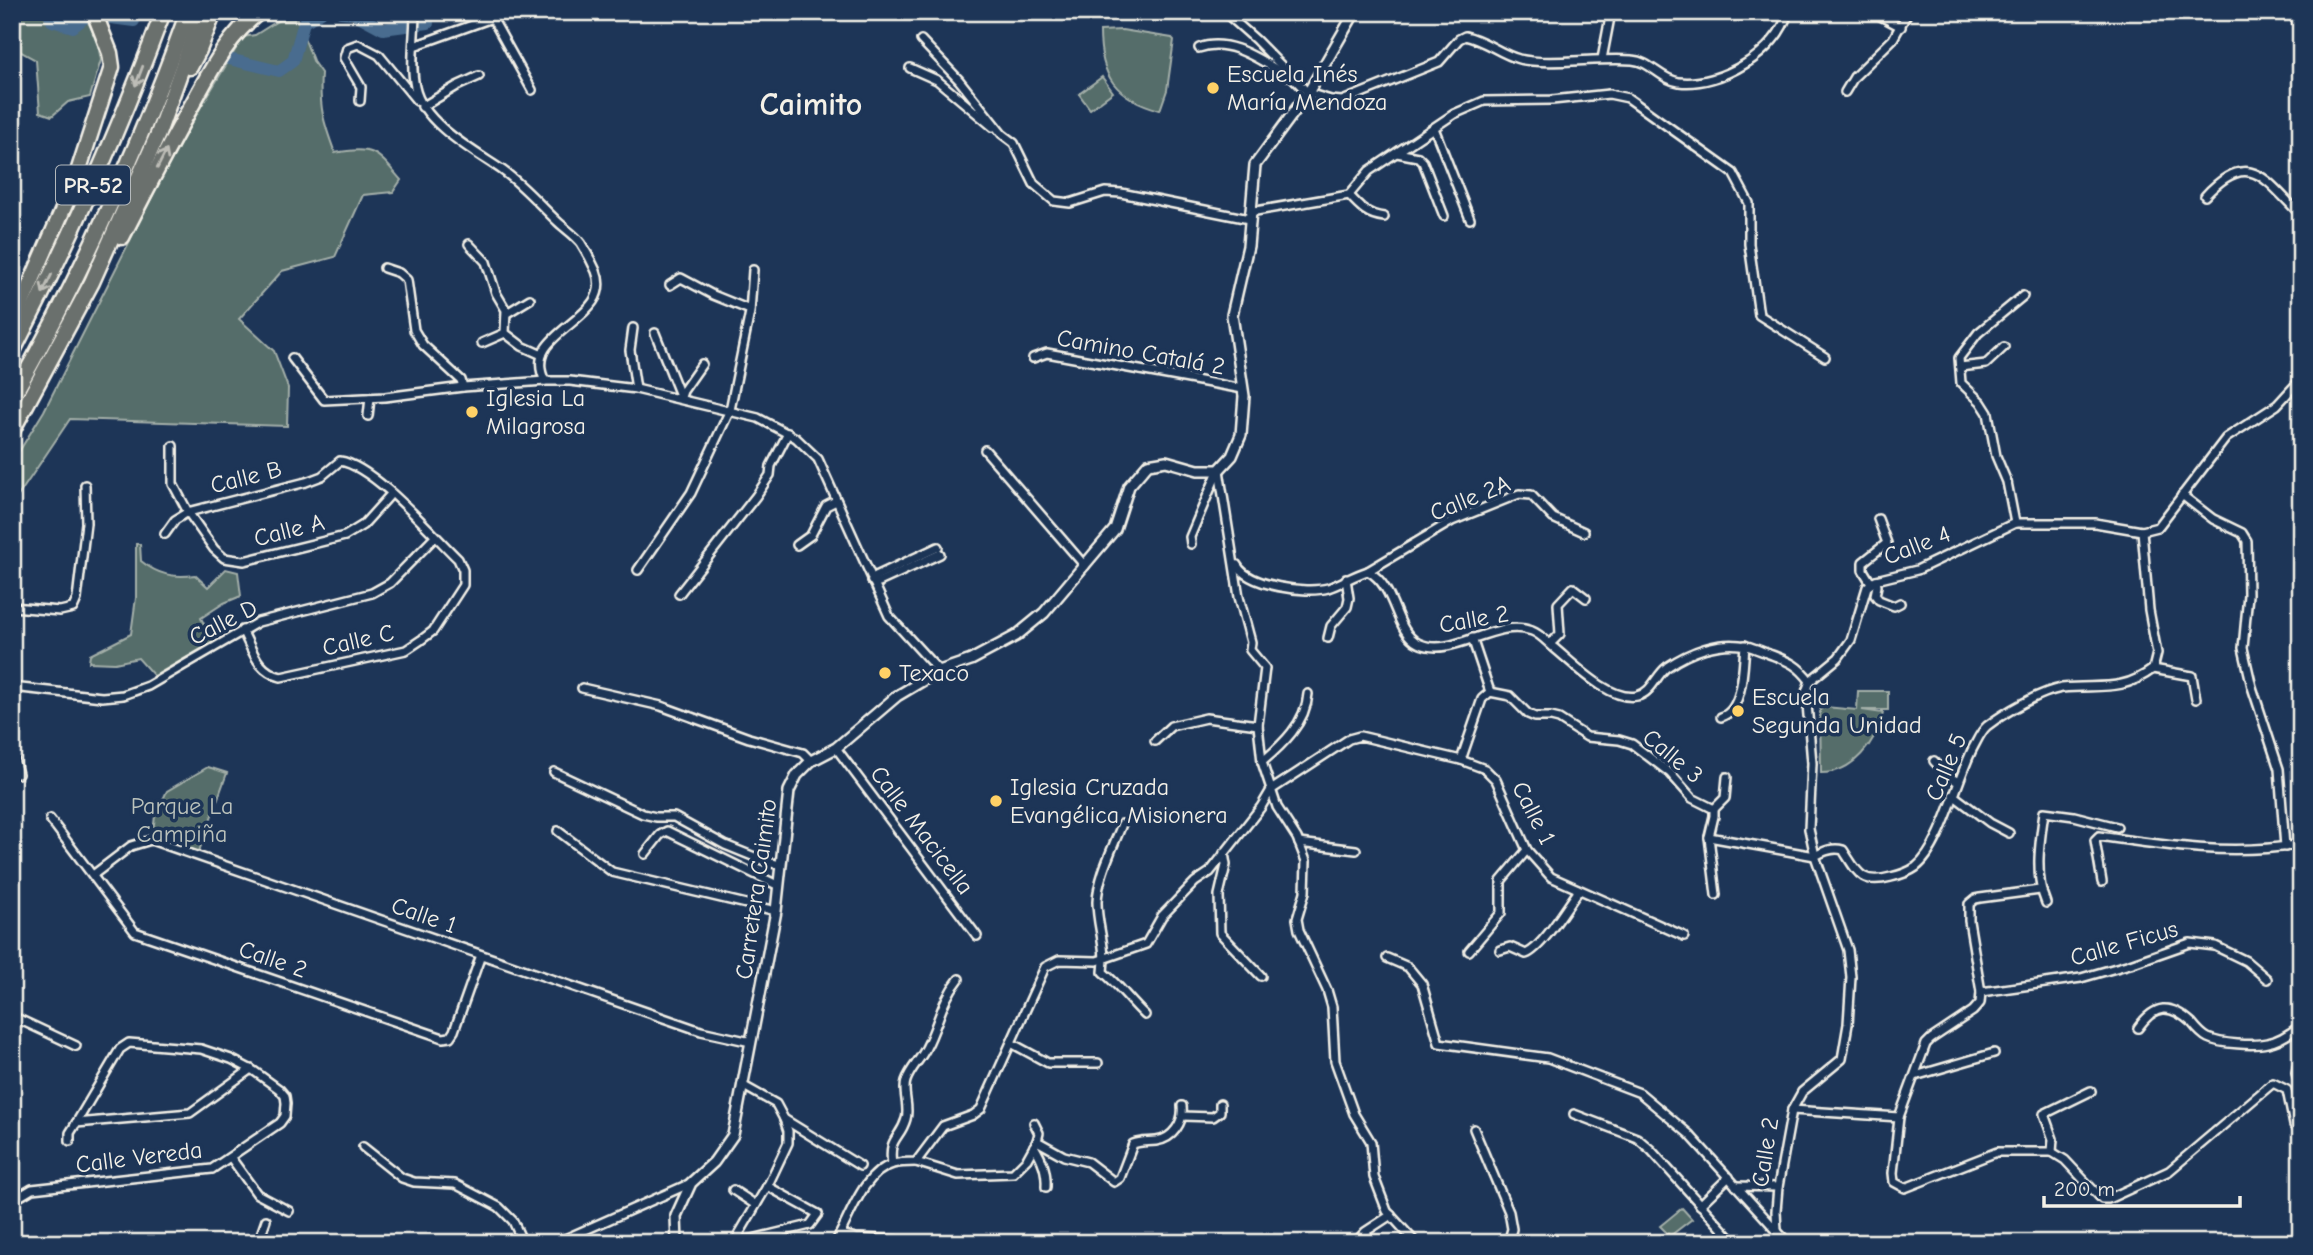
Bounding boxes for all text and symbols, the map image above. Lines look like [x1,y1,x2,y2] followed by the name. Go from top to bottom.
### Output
[1227,60,1387,116] place label: Escuela Inés María Mendoza
[131,65,144,86] one-way arrow
[1205,80,1221,96] marker: Escuela Inés María Mendoza
[760,86,862,123] district label: Caimito
[156,149,169,170] one-way arrow
[56,166,130,204] road number: PR-52
[40,273,53,294] one-way arrow
[1055,323,1227,381] street label: Camino Catalá 2
[486,384,586,440] place label: Iglesia La Milagrosa
[464,404,480,420] marker: Iglesia La Milagrosa
[207,455,285,499] street label: Calle B
[1426,469,1514,527] street label: Calle 2A
[251,508,327,552] street label: Calle A
[1880,520,1954,570] street label: Calle 4
[184,593,262,651] street label: Calle D
[1437,599,1511,639] street label: Calle 2
[320,618,396,662] street label: Calle C
[899,659,969,687] place label: Texaco
[877,665,893,681] marker: Texaco
[1752,683,1922,739] place label: Escuela Segunda Unidad
[1730,703,1746,719] marker: Escuela Segunda Unidad
[1637,723,1709,789] street label: Calle 3
[1919,729,1973,805] street label: Calle 5
[865,760,979,900] street label: Calle Macicella
[1010,773,1228,829] place label: Iglesia Cruzada Evangélica Misionera
[1506,777,1562,849] street label: Calle 1
[131,792,233,848] park label: Parque La Campiña
[988,793,1004,809] marker: Iglesia Cruzada Evangélica Misionera
[729,797,783,981] street label: Carretera Caimito
[388,891,460,939] street label: Calle 1
[2067,914,2181,972] street label: Calle Ficus
[235,934,311,984] street label: Calle 2
[1746,1115,1784,1189] street label: Calle 2
[74,1135,204,1179] street label: Calle Vereda
[2044,1164,2240,1208] scale bar
[2054,1177,2115,1201] text: 200 m

